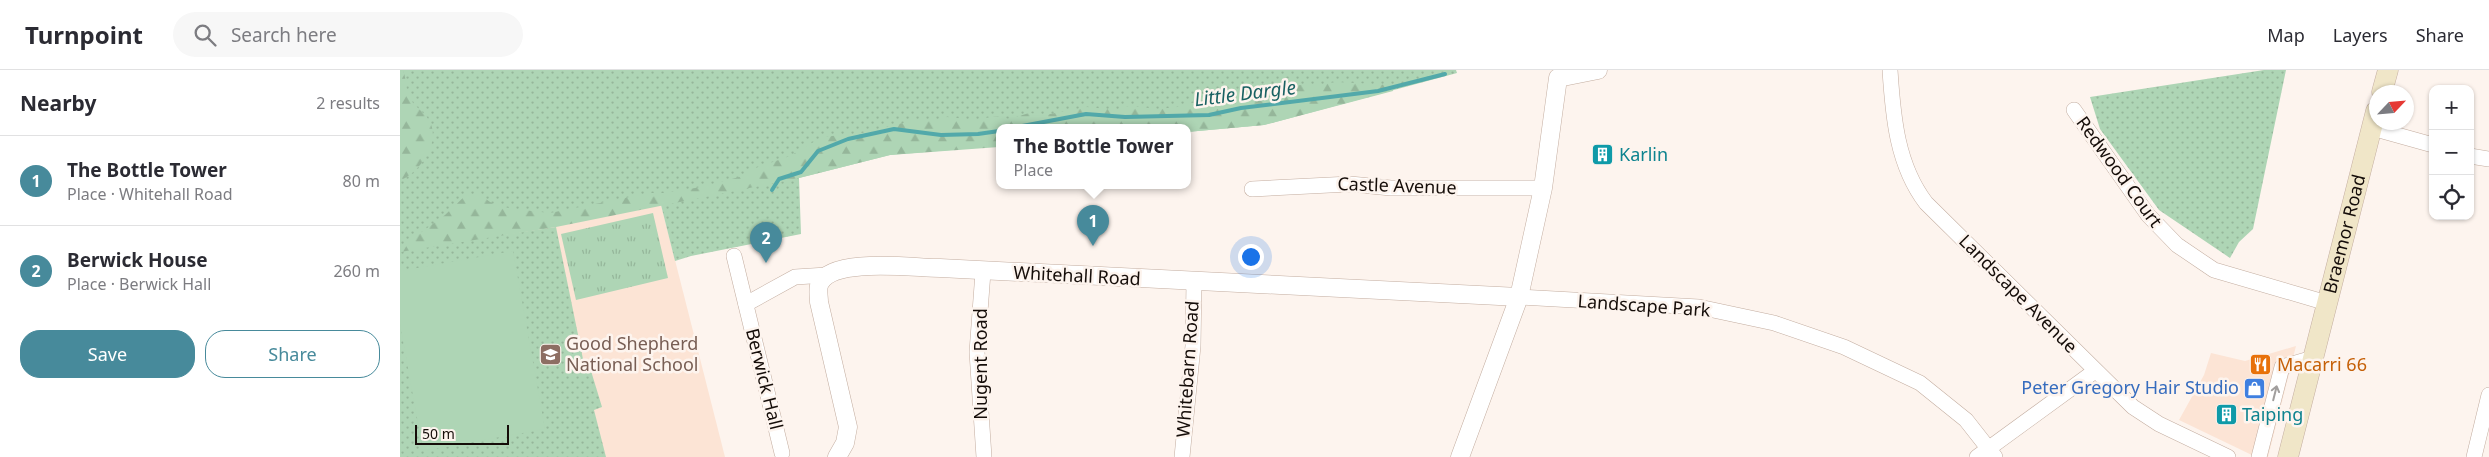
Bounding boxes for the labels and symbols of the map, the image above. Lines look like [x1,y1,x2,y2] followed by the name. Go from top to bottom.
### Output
[1193,74,1297,112] water label: Little Dargle
[2369,85,2414,130] north arrow
[2071,111,2168,232] street label: Redwood Court
[1619,142,1668,166] place label: Karlin
[1591,143,1615,167] building icon: Karlin
[1337,171,1457,199] street label: Castle Avenue
[2317,172,2370,296] street label: Braemor Road
[1077,205,1109,246] pin: 1
[750,222,782,263] pin: 2
[1954,229,2083,358] street label: Landscape Avenue
[1238,244,1264,270] your location
[1013,260,1141,290] street label: Whitehall Road
[1577,288,1712,322] street label: Landscape Park
[1170,300,1204,438] street label: Whitebarn Road
[968,308,992,420] street label: Nugent Road
[741,326,789,432] street label: Berwick Hall
[566,331,698,376] place label: Good Shepherd National School
[538,342,562,366] school or university icon: Good Shepherd National School
[2277,352,2367,376] place label: Macarri 66
[2249,353,2273,377] restaurant icon: Macarri 66
[2021,375,2239,399] place label: Peter Gregory Hair Studio
[2243,376,2267,400] shop icon: Peter Gregory Hair Studio
[2271,385,2280,401] one-way arrow
[2242,402,2303,426] place label: Taiping
[2214,403,2238,427] building icon: Taiping
[415,422,509,445] scale bar

